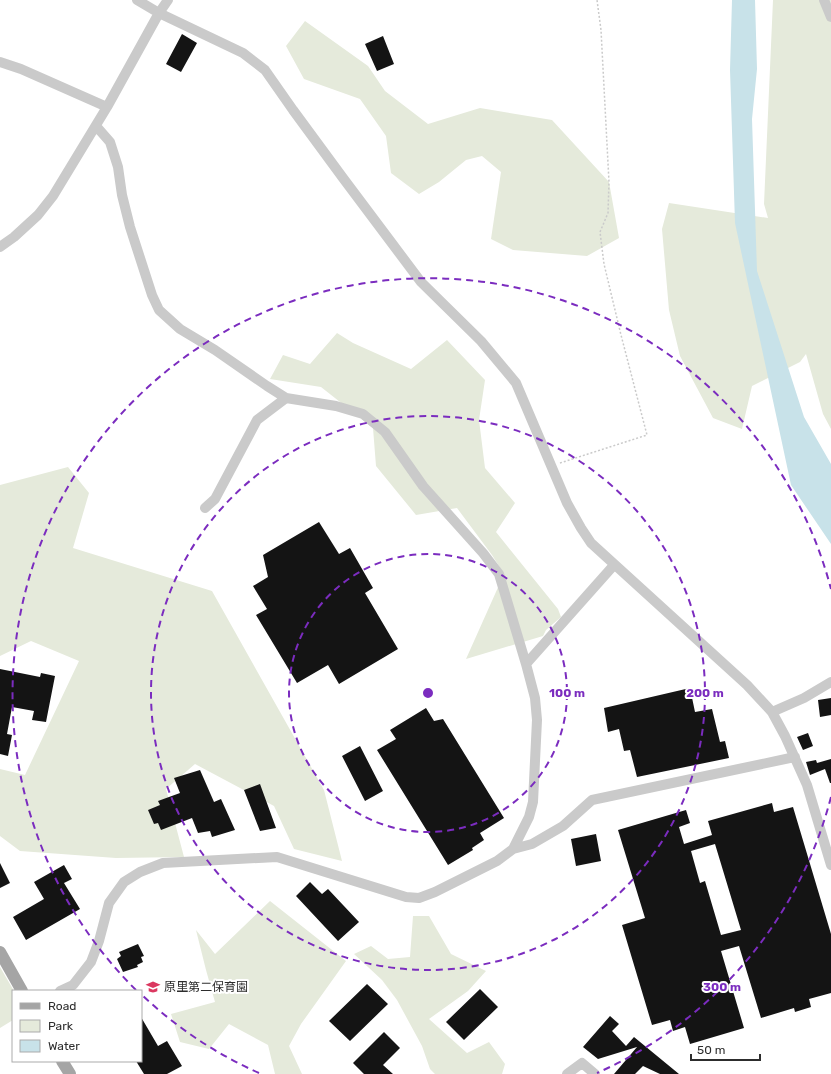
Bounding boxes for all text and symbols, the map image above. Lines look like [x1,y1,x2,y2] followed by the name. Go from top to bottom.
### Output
[421,686,435,700] centre of rings
[549,686,585,700] text: 100 m
[686,686,724,700] text: 200 m
[145,979,161,995] school or university icon: 原里第二保育園
[164,980,248,994] place label: 原里第二保育園
[703,980,741,994] text: 300 m
[12,990,142,1062] legend
[48,999,76,1013] text: Road
[48,1019,74,1033] text: Park
[691,1036,760,1062] scale bar
[48,1039,80,1053] text: Water
[697,1043,725,1057] text: 50 m

